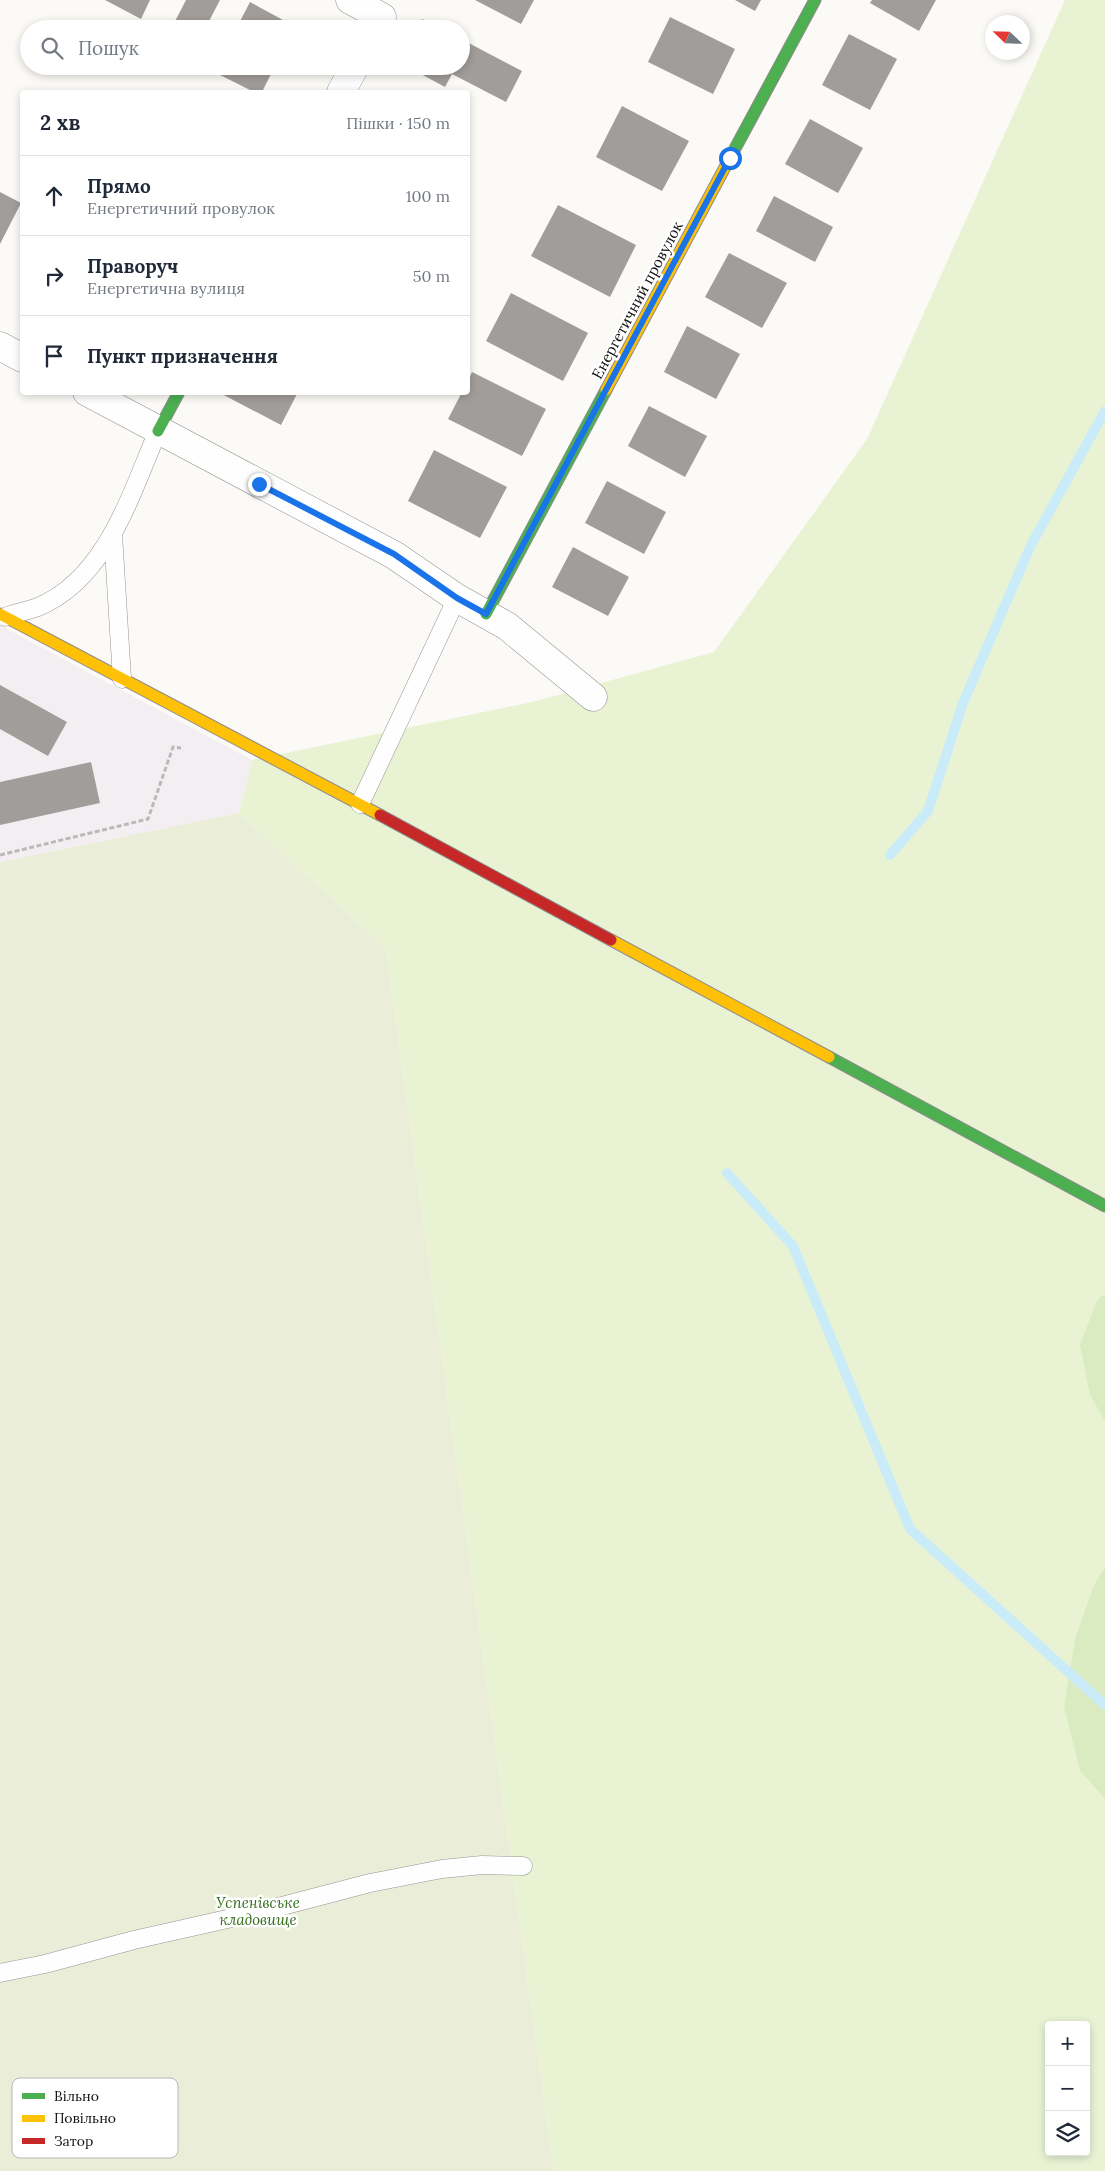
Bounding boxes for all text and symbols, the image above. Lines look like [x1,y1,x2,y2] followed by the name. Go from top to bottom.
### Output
[985,15,1030,60] north arrow
[20,20,470,75] search box
[38,34,66,62] icon: search
[78,36,139,60] text: Пошук
[40,109,80,136] text: 2 хв
[346,113,450,133] text: Пішки · 150 m
[719,147,742,170] route start
[87,174,151,198] text: Прямо
[40,182,68,210] icon: ahead
[406,186,450,206] text: 100 m
[87,198,275,218] text: Енергетичний провулок
[587,218,687,382] street label: Енергетичний провулок
[87,254,178,278] text: Праворуч
[40,262,68,290] icon: right
[413,266,450,286] text: 50 m
[87,278,245,298] text: Енергетична вулиця
[40,342,68,370] icon: arrive
[87,344,278,368] text: Пункт призначення
[248,473,271,496] route end
[216,1893,300,1929] park label: Успенівське кладовище
[1045,2021,1090,2156] map controls
[1045,2021,1090,2066] button: +
[1045,2066,1090,2111] button: −
[12,2078,178,2158] legend
[54,2087,99,2105] text: Вільно
[54,2109,116,2127] text: Повільно
[1045,2111,1090,2156] button: layers
[54,2132,93,2150] text: Затор

